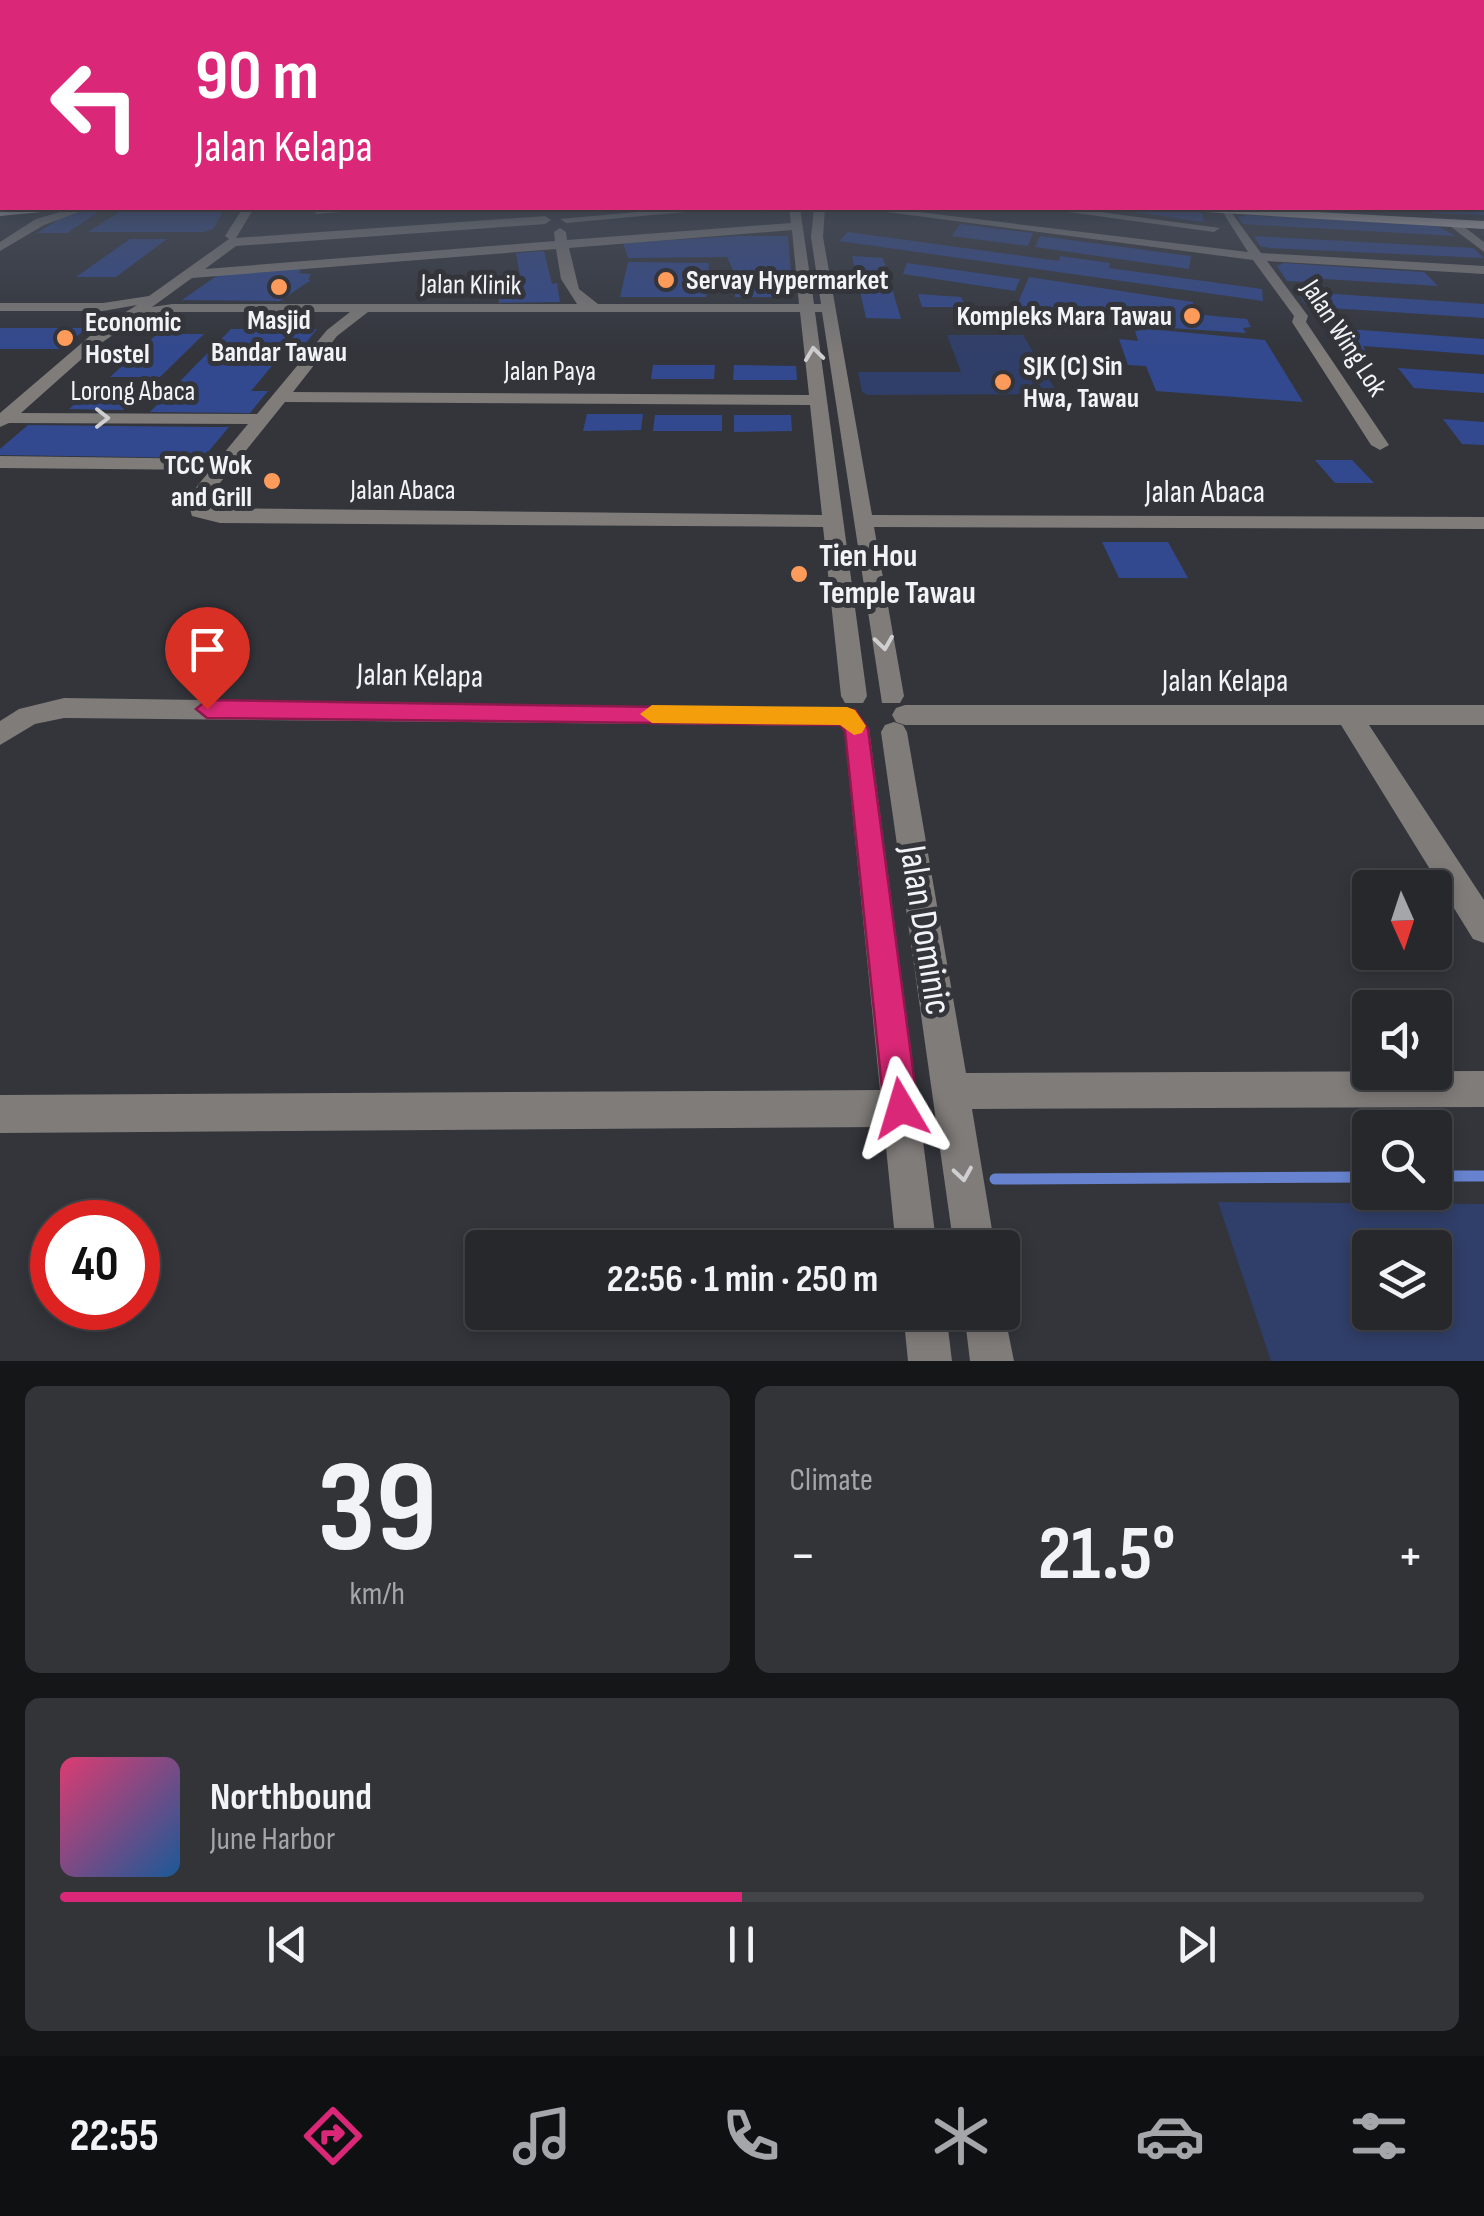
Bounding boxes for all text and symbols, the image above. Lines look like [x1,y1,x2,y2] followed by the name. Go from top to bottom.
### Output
[195,35,319,119] text: 90 m
[30,40,160,170] icon: left
[195,120,373,175] text: Jalan Kelapa
[686,264,889,297] place label: Servay Hypermarket
[419,268,522,302] street label: Jalan Klinik
[655,269,677,291] marker: Servay Hypermarket
[1294,273,1394,403] street label: Jalan Wing Lok
[268,276,290,298] marker: Masjid Bandar Tawau
[956,300,1172,333] place label: Kompleks Mara Tawau
[211,304,347,369] place label: Masjid Bandar Tawau
[1181,305,1203,327] marker: Kompleks Mara Tawau
[85,306,182,371] place label: Economic Hostel
[54,327,76,349] marker: Economic Hostel
[804,346,825,362] one-way arrow
[1023,350,1139,415] place label: SJK (C) Sin Hwa, Tawau
[503,355,596,388] street label: Jalan Paya
[992,371,1014,393] marker: SJK (C) Sin Hwa, Tawau
[71,375,195,408] street label: Lorong Abaca
[96,407,111,429] one-way arrow
[164,449,252,514] place label: TCC Wok and Grill
[261,470,283,492] marker: TCC Wok and Grill
[1144,473,1265,512] street label: Jalan Abaca
[349,474,456,507] street label: Jalan Abaca
[819,537,976,613] place label: Tien Hou Temple Tawau
[788,563,810,585] marker: Tien Hou Temple Tawau
[165,607,250,710] pin
[180,622,235,677] icon: arrive
[872,635,893,652] one-way arrow
[355,655,484,697] street label: Jalan Kelapa
[1161,662,1288,701] street label: Jalan Kelapa
[889,841,961,1018] street label: Jalan Dominic
[1352,870,1452,970] north arrow
[1352,870,1452,1330] map controls
[1352,990,1452,1090] button: sound
[849,1056,953,1160] position arrow
[1352,1110,1452,1210] button: search
[952,1166,973,1182] one-way arrow
[30,1200,160,1330] speed limit sign: 40
[1352,1230,1452,1330] button: layers
[607,1257,878,1302] text: 22:56 · 1 min · 250 m
[317,1432,437,1588] text: 39
[790,1461,873,1500] text: Climate
[1038,1510,1176,1601] text: 21.5°
[790,1523,816,1590] text: −
[1397,1523,1424,1590] text: +
[350,1575,405,1614] text: km/h
[210,1775,372,1820] text: Northbound
[210,1820,335,1859] text: June Harbor
[260,1917,315,1972] icon: previous
[714,1917,769,1972] icon: pause
[1169,1917,1224,1972] icon: next
[298,2101,368,2171] icon: directions
[507,2101,577,2171] icon: music
[716,2101,786,2171] icon: phone
[926,2101,996,2171] icon: climate
[1135,2101,1205,2171] icon: car
[1344,2101,1414,2171] icon: filters
[70,2109,159,2164] text: 22:55

